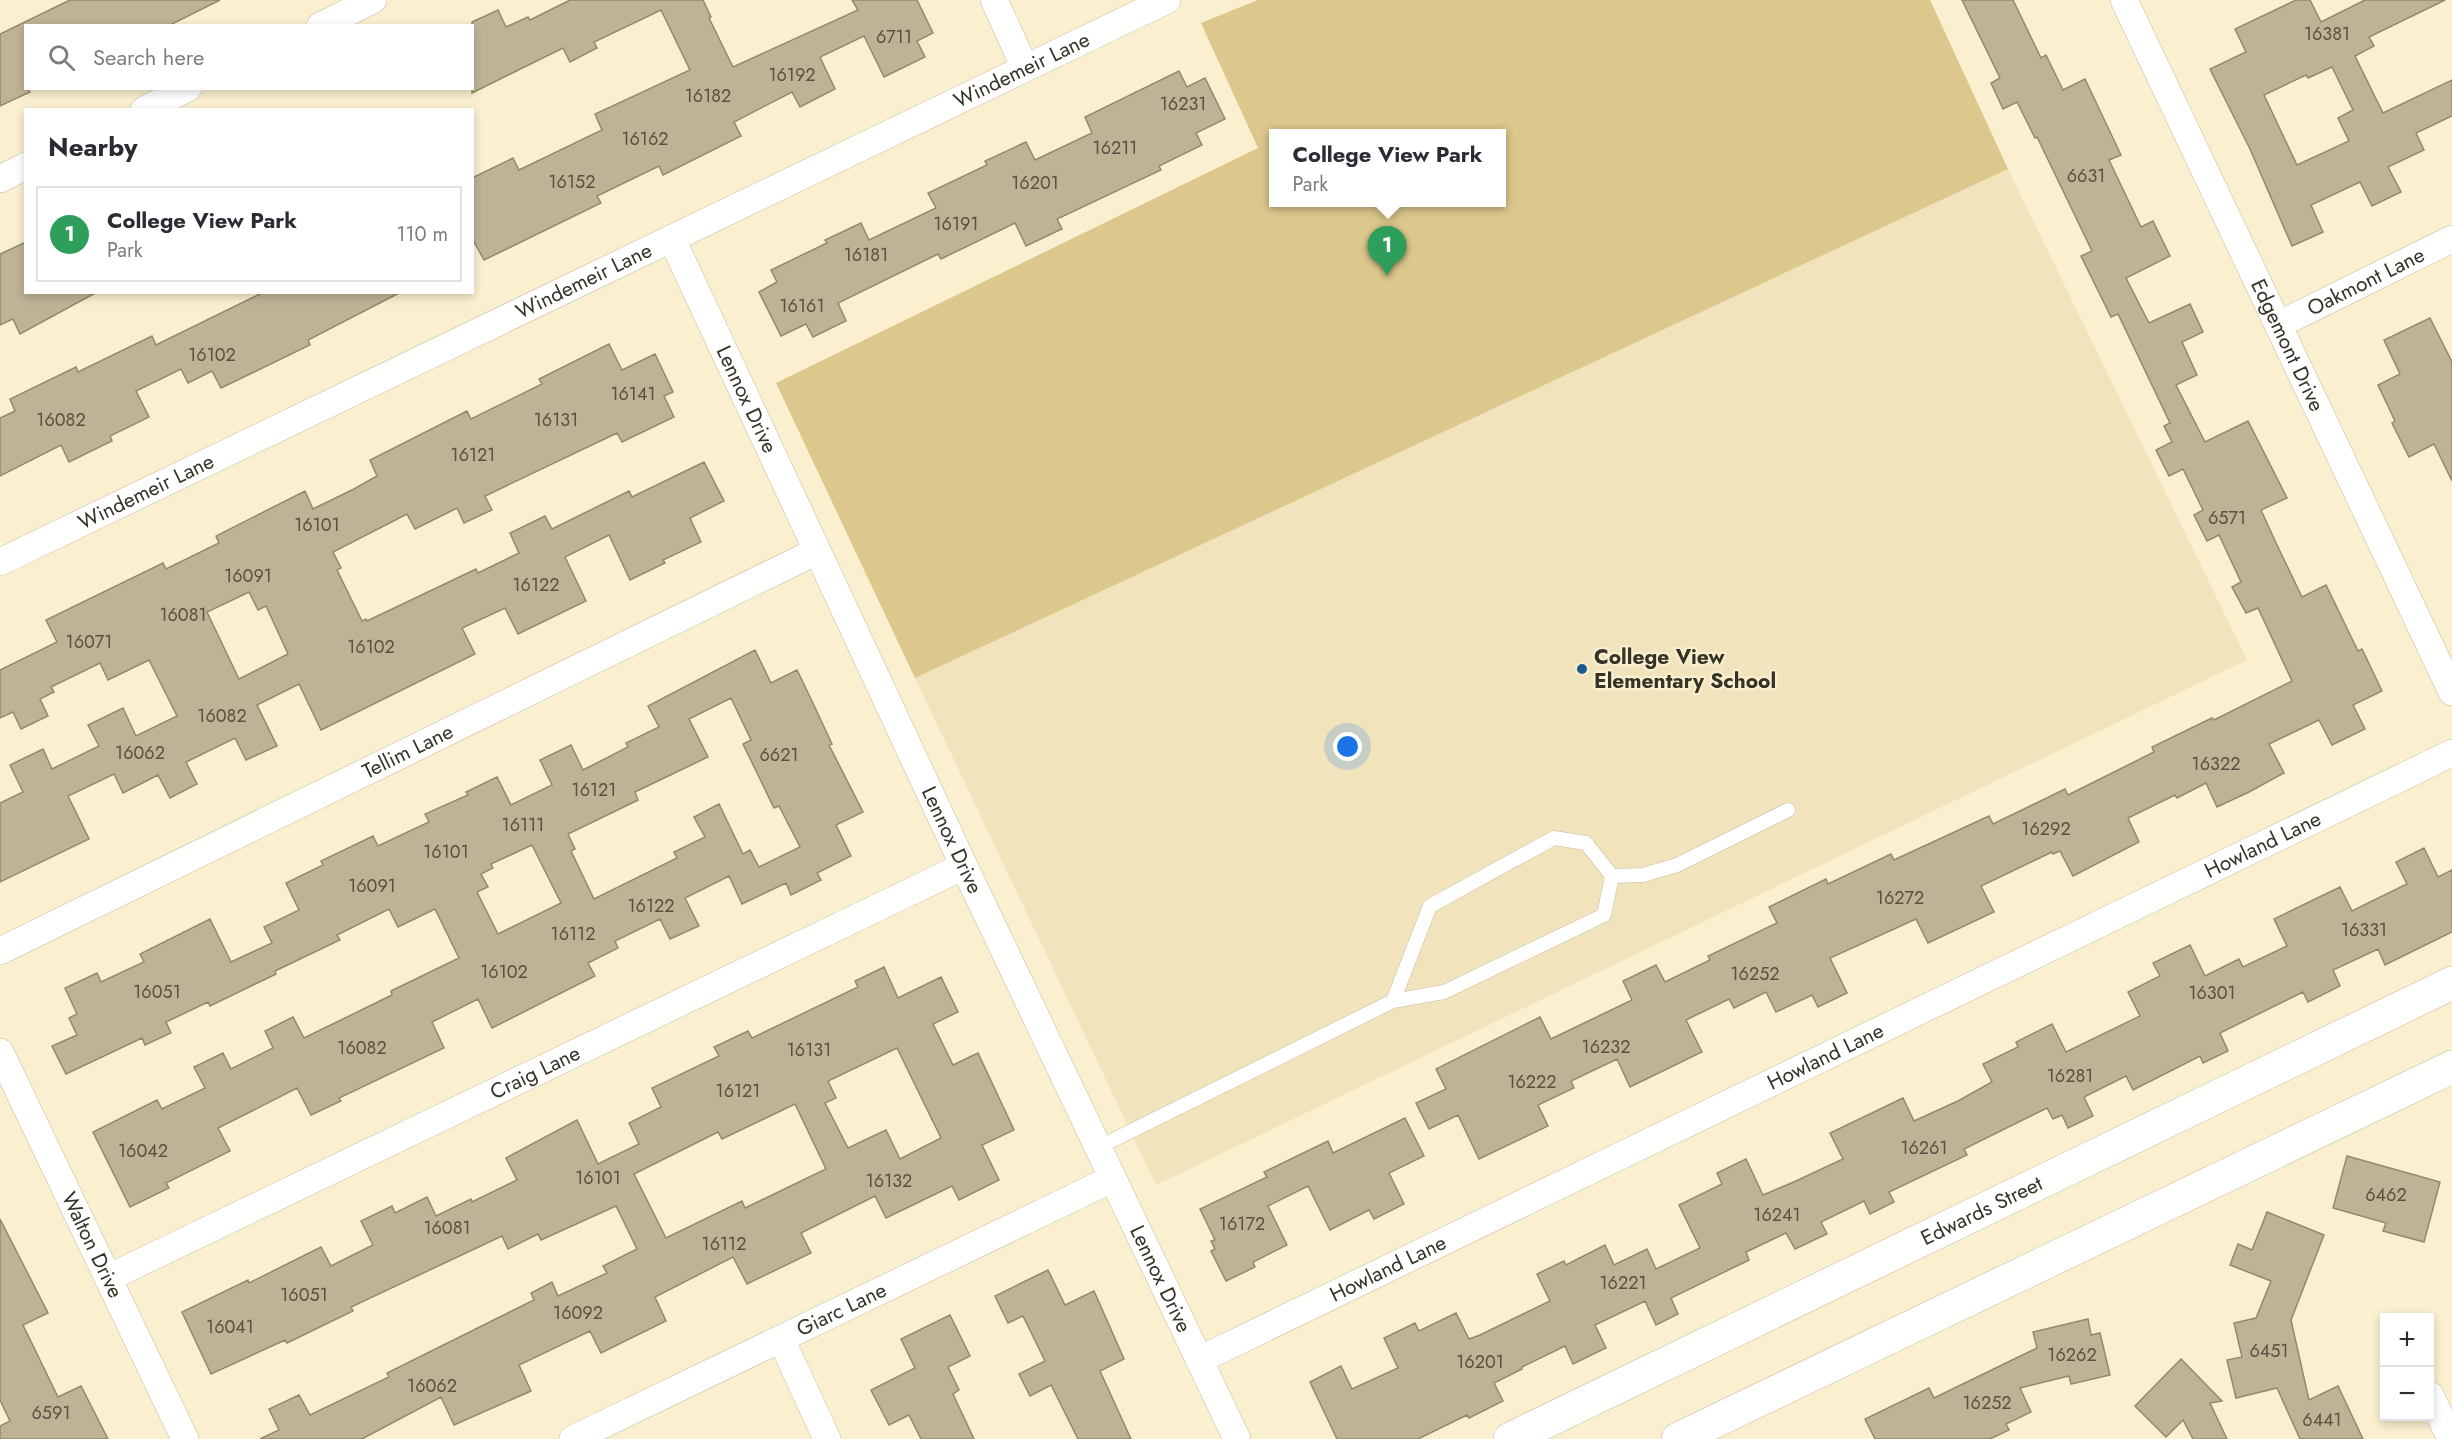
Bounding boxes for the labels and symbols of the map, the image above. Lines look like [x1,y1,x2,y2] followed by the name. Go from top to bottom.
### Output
[2304,21,2350,47] house number: 16381
[876,24,912,50] house number: 6711
[949,24,1095,116] street label: Windemeir Lane
[768,62,816,88] house number: 16192
[685,83,731,109] house number: 16182
[1160,91,1206,117] house number: 16231
[621,126,669,152] house number: 16162
[1093,135,1137,161] house number: 16211
[2067,163,2105,189] house number: 6631
[549,169,595,195] house number: 16152
[1011,170,1059,196] house number: 16201
[933,211,979,237] house number: 16191
[1368,226,1406,276] pin: 1
[511,235,657,326] street label: Windemeir Lane
[2302,240,2430,323] street label: Oakmont Lane
[844,242,888,268] house number: 16181
[2243,274,2332,417] street label: Edgemont Drive
[779,293,825,319] house number: 16161
[709,341,785,458] street label: Lennox Drive
[188,342,236,368] house number: 16102
[610,381,656,407] house number: 16141
[36,407,86,433] house number: 16082
[534,407,578,433] house number: 16131
[451,442,495,468] house number: 16121
[73,446,219,537] street label: Windemeir Lane
[2208,505,2246,531] house number: 6571
[294,512,340,538] house number: 16101
[224,563,272,589] house number: 16091
[512,572,560,598] house number: 16122
[159,602,207,628] house number: 16081
[66,629,112,655] house number: 16071
[347,634,395,660] house number: 16102
[1594,642,1776,696] place label: College View Elementary School
[1575,662,1589,676] marker: College View Elementary School
[197,703,247,729] house number: 16082
[357,716,458,786] street label: Tellim Lane
[1333,732,1362,761] your location
[115,740,165,766] house number: 16062
[759,742,799,768] house number: 6621
[2192,751,2240,777] house number: 16322
[572,777,616,803] house number: 16121
[914,781,990,899] street label: Lennox Drive
[2199,804,2326,886] street label: Howland Lane
[502,812,544,838] house number: 16111
[2021,816,2071,842] house number: 16292
[423,839,469,865] house number: 16101
[348,873,396,899] house number: 16091
[1876,885,1924,911] house number: 16272
[627,893,675,919] house number: 16122
[2341,917,2387,943] house number: 16331
[551,921,595,947] house number: 16112
[480,959,528,985] house number: 16102
[1730,961,1780,987] house number: 16252
[133,979,181,1005] house number: 16051
[2188,980,2236,1006] house number: 16301
[1762,1015,1889,1098] street label: Howland Lane
[1582,1034,1630,1060] house number: 16232
[337,1035,387,1061] house number: 16082
[787,1037,831,1063] house number: 16131
[485,1038,585,1107] street label: Craig Lane
[2047,1063,2093,1089] house number: 16281
[1507,1069,1557,1095] house number: 16222
[716,1078,760,1104] house number: 16121
[1900,1135,1948,1161] house number: 16261
[118,1138,168,1164] house number: 16042
[575,1165,621,1191] house number: 16101
[866,1168,912,1194] house number: 16132
[1916,1168,2048,1253] street label: Edwards Street
[2365,1182,2407,1208] house number: 6462
[54,1187,131,1303] street label: Walton Drive
[1753,1202,1801,1228] house number: 16241
[1219,1211,1265,1237] house number: 16172
[423,1215,471,1241] house number: 16081
[1122,1220,1199,1338] street label: Lennox Drive
[1325,1227,1451,1309] street label: Howland Lane
[702,1231,746,1257] house number: 16112
[1599,1270,1647,1296] house number: 16221
[791,1275,892,1344] street label: Giarc Lane
[280,1282,328,1308] house number: 16051
[553,1300,603,1326] house number: 16092
[206,1314,254,1340] house number: 16041
[2249,1338,2289,1364] house number: 6451
[2047,1342,2097,1368] house number: 16262
[1456,1349,1504,1375] house number: 16201
[407,1373,457,1399] house number: 16062
[1962,1390,2012,1416] house number: 16252
[32,1400,71,1426] house number: 6591
[2302,1407,2342,1433] house number: 6441

